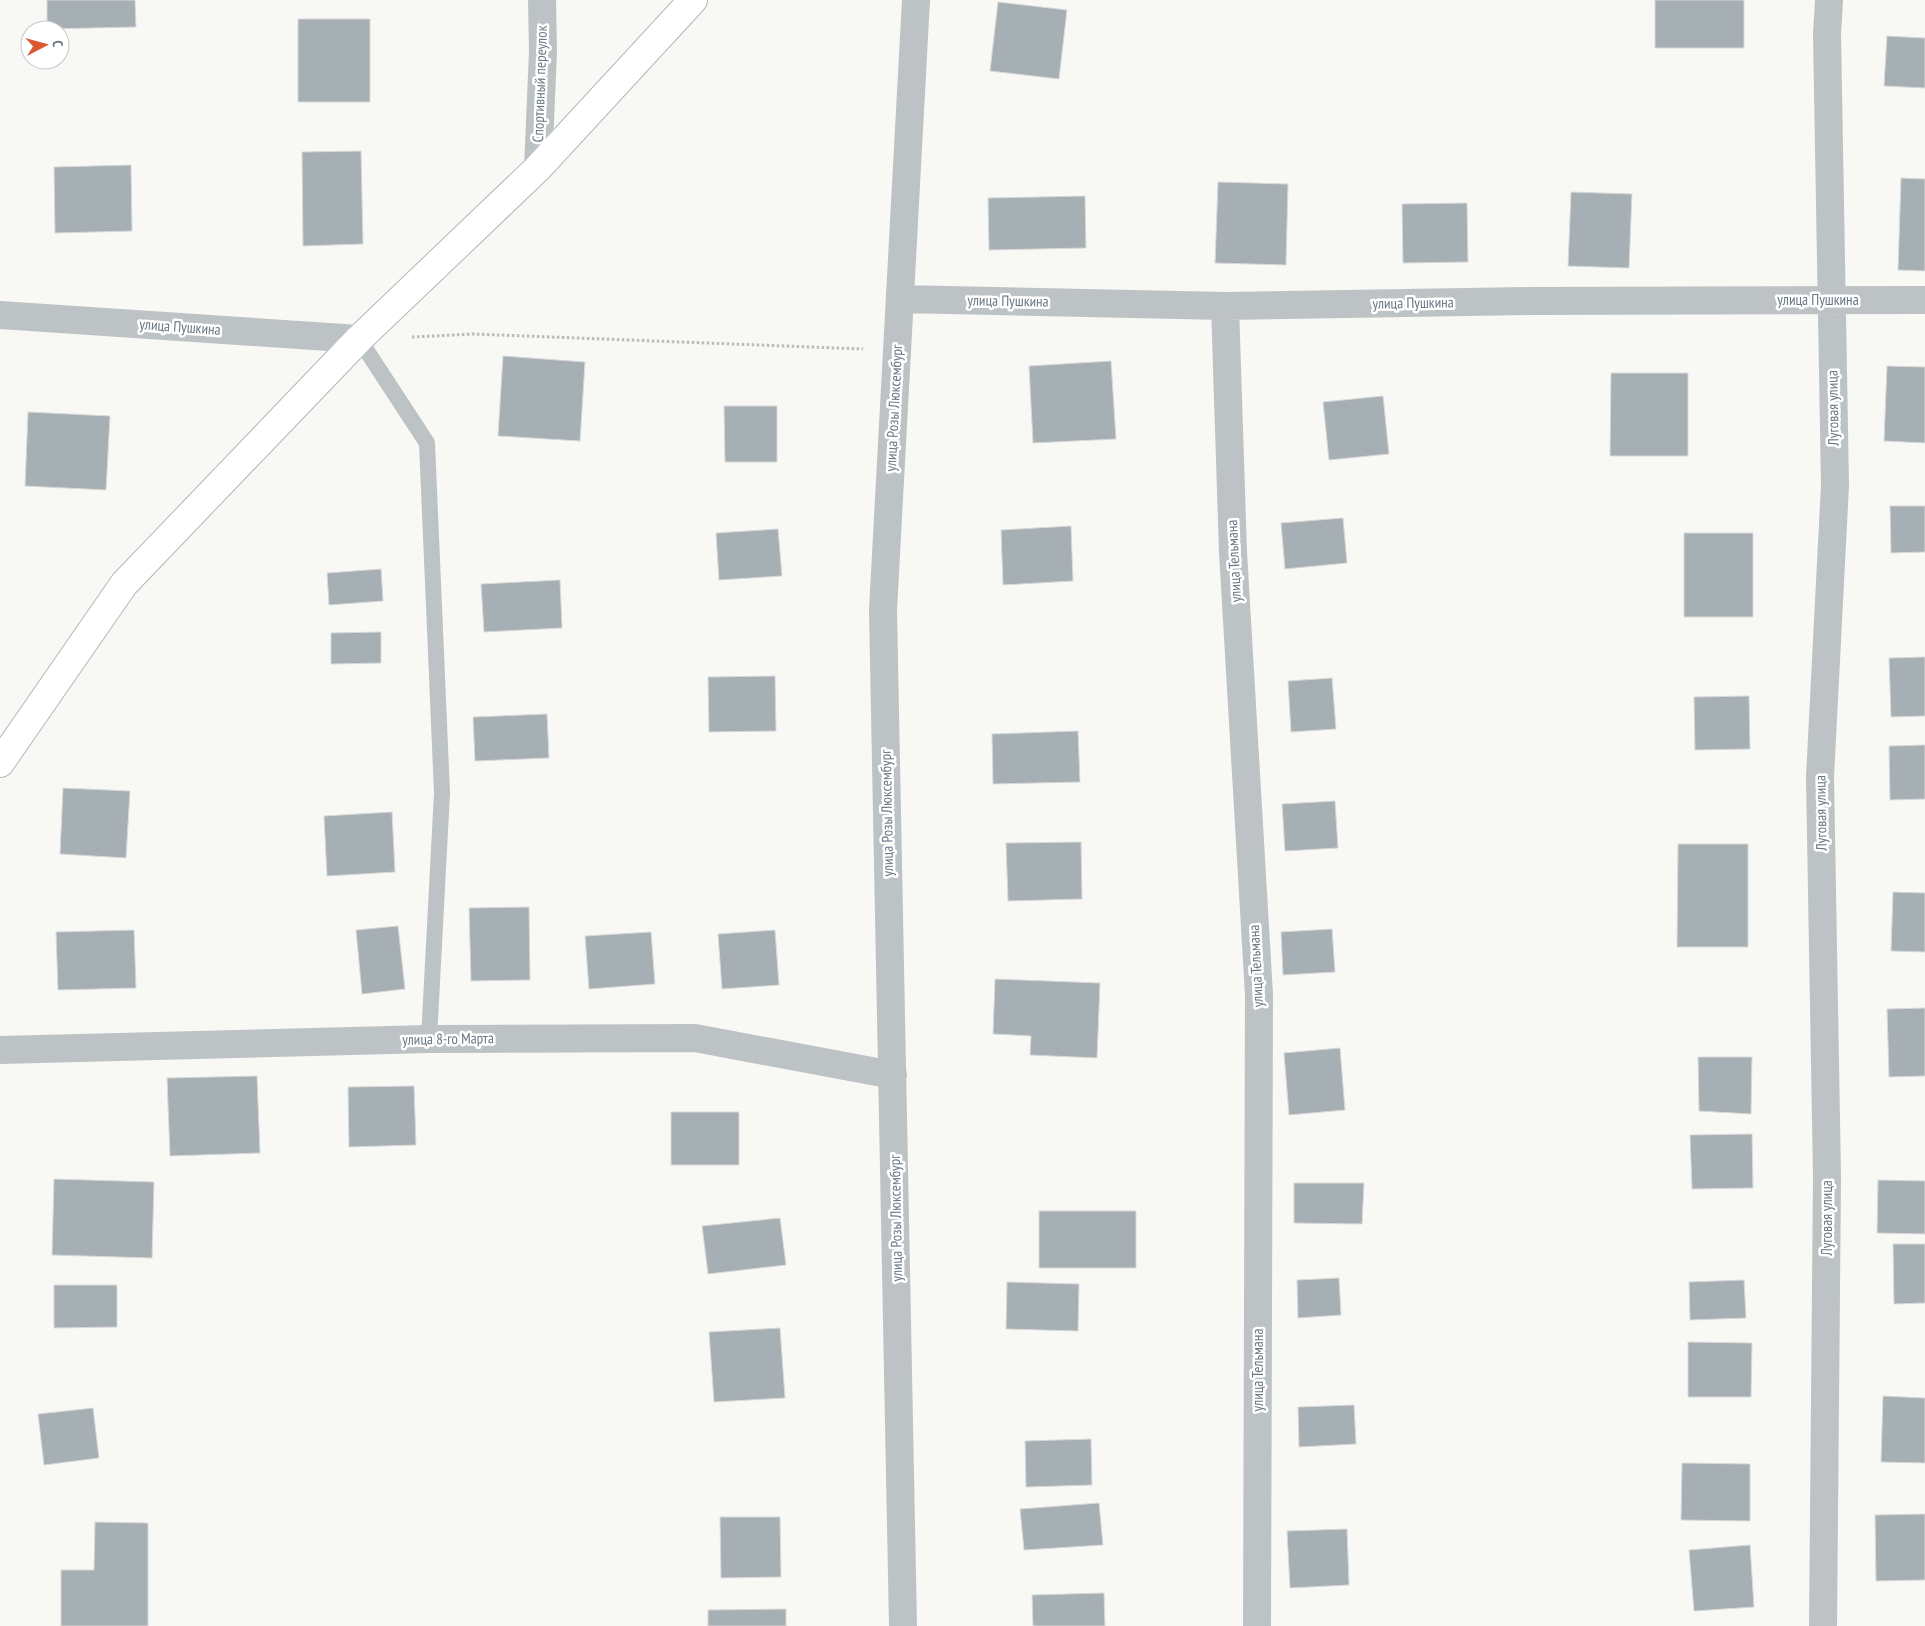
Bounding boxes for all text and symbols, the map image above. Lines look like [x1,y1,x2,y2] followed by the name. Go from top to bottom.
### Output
[20,20,70,70] north arrow
[528,25,551,143] street label: Спортивный переулок
[49,40,67,48] text: С
[967,290,1049,311] street label: улица Пушкина
[1777,290,1859,309] street label: улица Пушкина
[1372,292,1454,313] street label: улица Пушкина
[139,314,221,339] street label: улица Пушкина
[881,343,906,472] street label: улица Розы Люксембург
[1822,370,1843,447] street label: Луговая улица
[1222,519,1245,603] street label: улица Тельмана
[876,749,897,877] street label: улица Розы Люксембург
[1810,775,1831,852] street label: Луговая улица
[1244,924,1267,1008] street label: улица Тельмана
[402,1028,494,1049] street label: улица 8-го Марта
[885,1154,906,1282] street label: улица Розы Люксембург
[1817,1180,1836,1257] street label: Луговая улица
[1248,1329,1267,1411] street label: улица Тельмана

